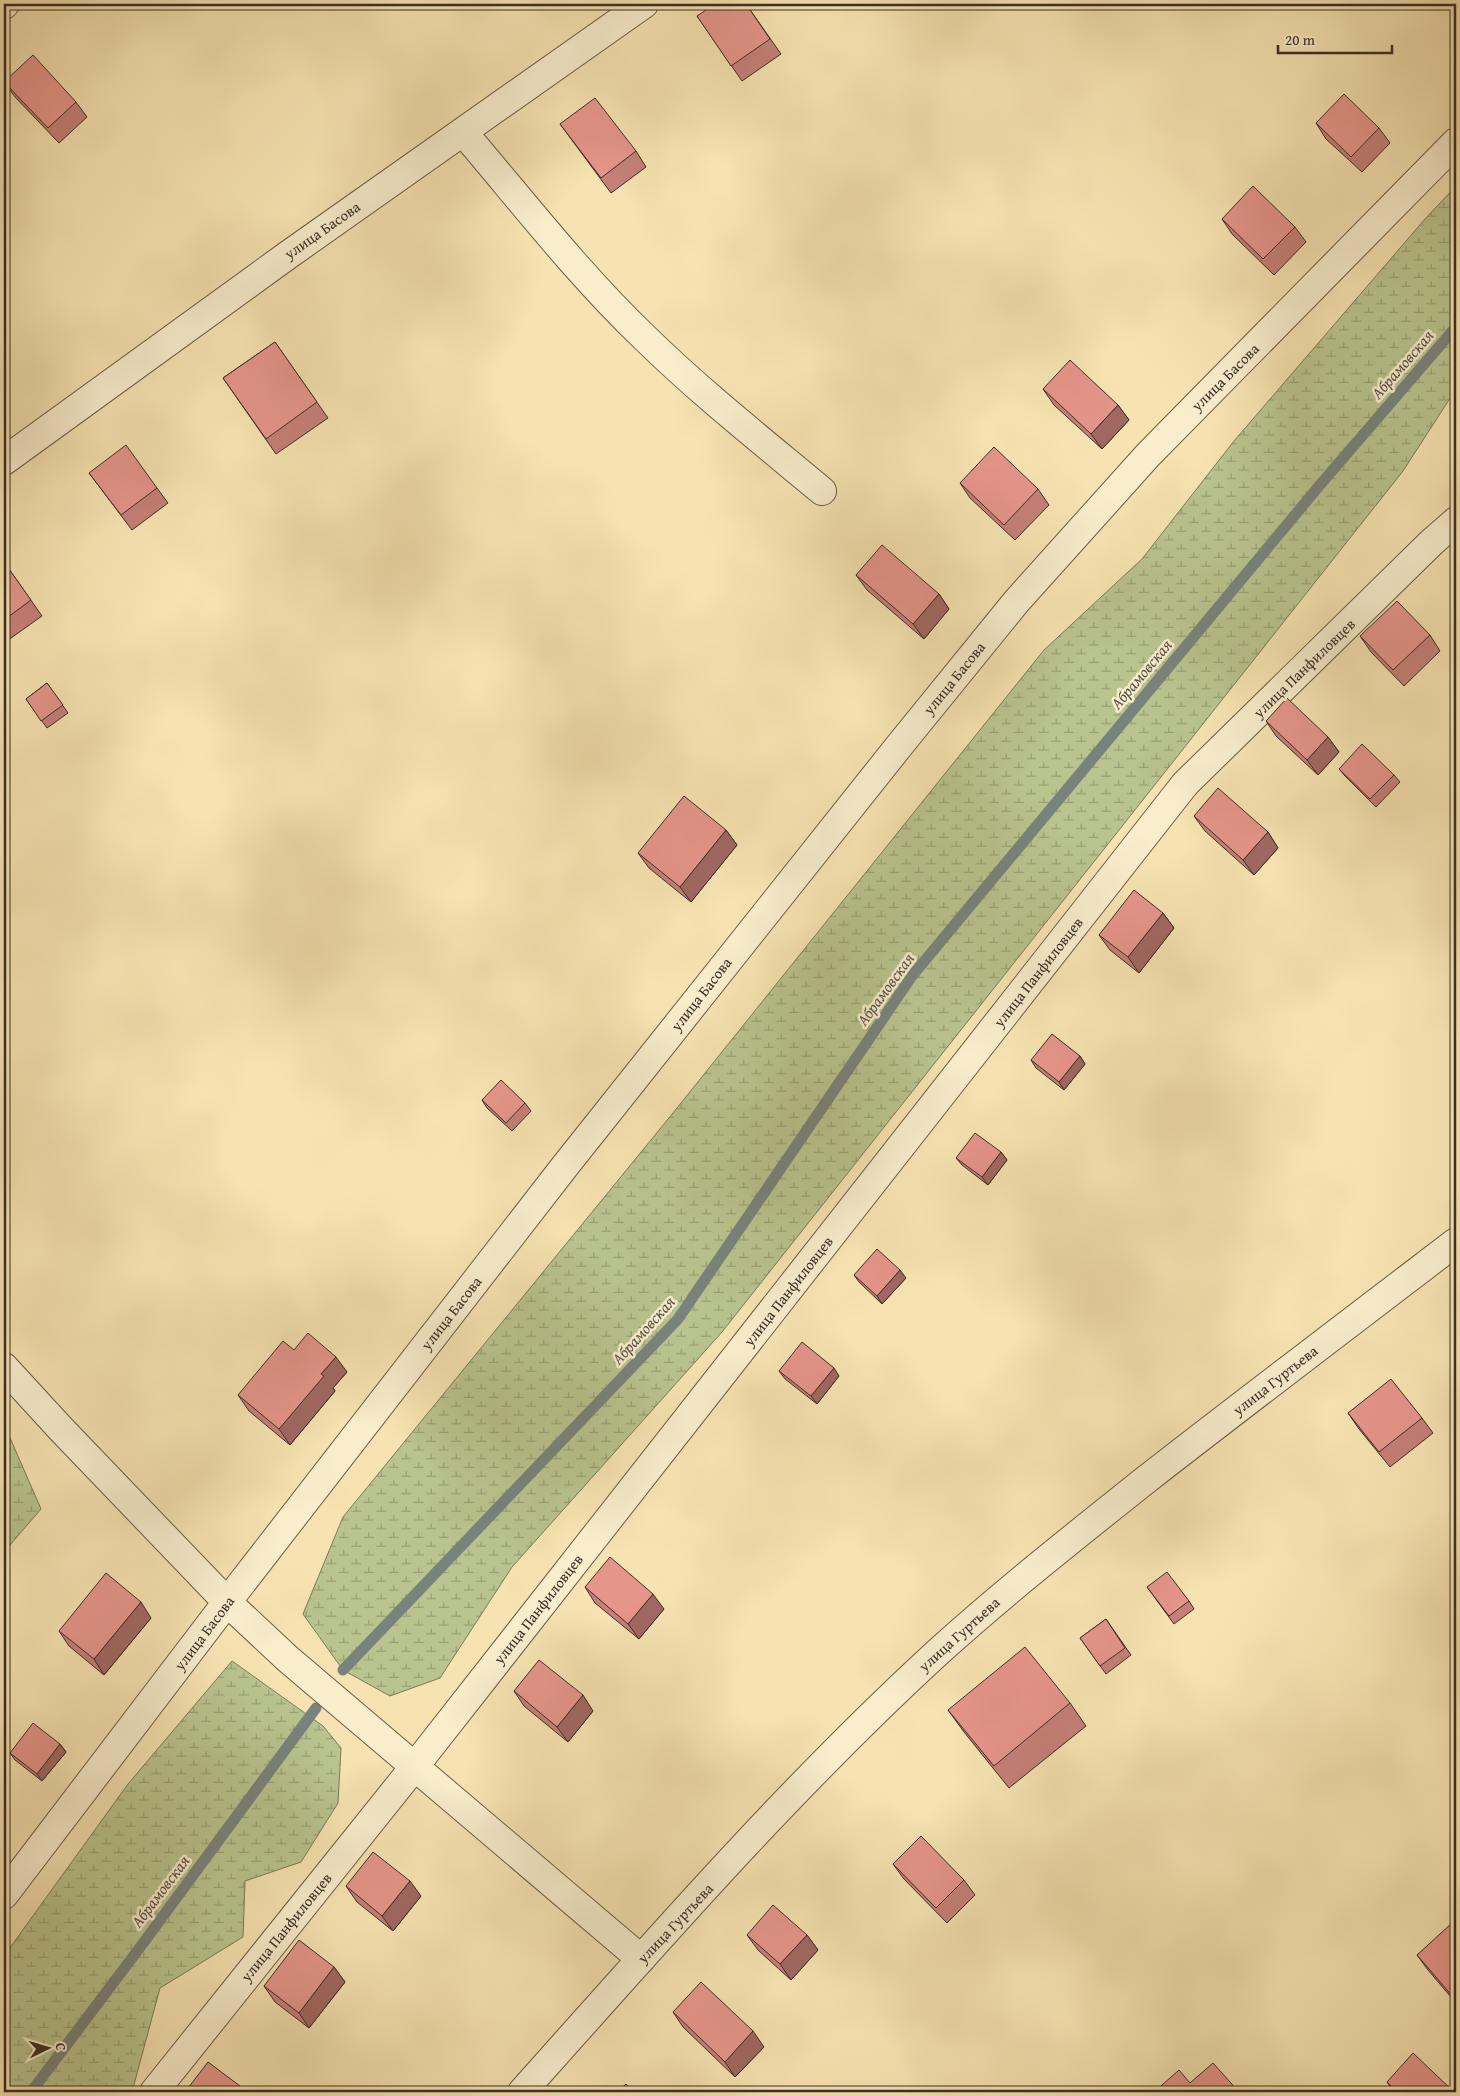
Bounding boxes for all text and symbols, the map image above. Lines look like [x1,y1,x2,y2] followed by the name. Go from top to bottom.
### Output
[1278,22,1391,54] scale bar
[1285,29,1316,50] text: 20 m
[279,196,365,264] street label: улица Басова
[1364,324,1439,405] water label: Абрамовская
[1186,338,1264,416] street label: улица Басова
[1248,614,1360,723] street label: улица Панфиловцев
[1104,634,1178,715] water label: Абрамовская
[917,636,990,720] street label: улица Басова
[988,913,1088,1032] street label: улица Панфиловцев
[850,948,920,1031] water label: Абрамовская
[665,952,737,1036] street label: улица Басова
[738,1232,838,1351] street label: улица Панфиловцев
[415,1271,487,1355] street label: улица Басова
[605,1290,680,1370] water label: Абрамовская
[1227,1340,1323,1420] street label: улица Гуртьева
[488,1550,588,1669] street label: улица Панфиловцев
[168,1591,239,1675] street label: улица Басова
[913,1591,1005,1677] street label: улица Гуртьева
[124,1850,195,1933] water label: Абрамовская
[235,1868,336,1987] street label: улица Панфиловцев
[632,1878,718,1968] street label: улица Гуртьева
[22,2024,72,2074] north arrow
[51,2042,71,2052] text: С

